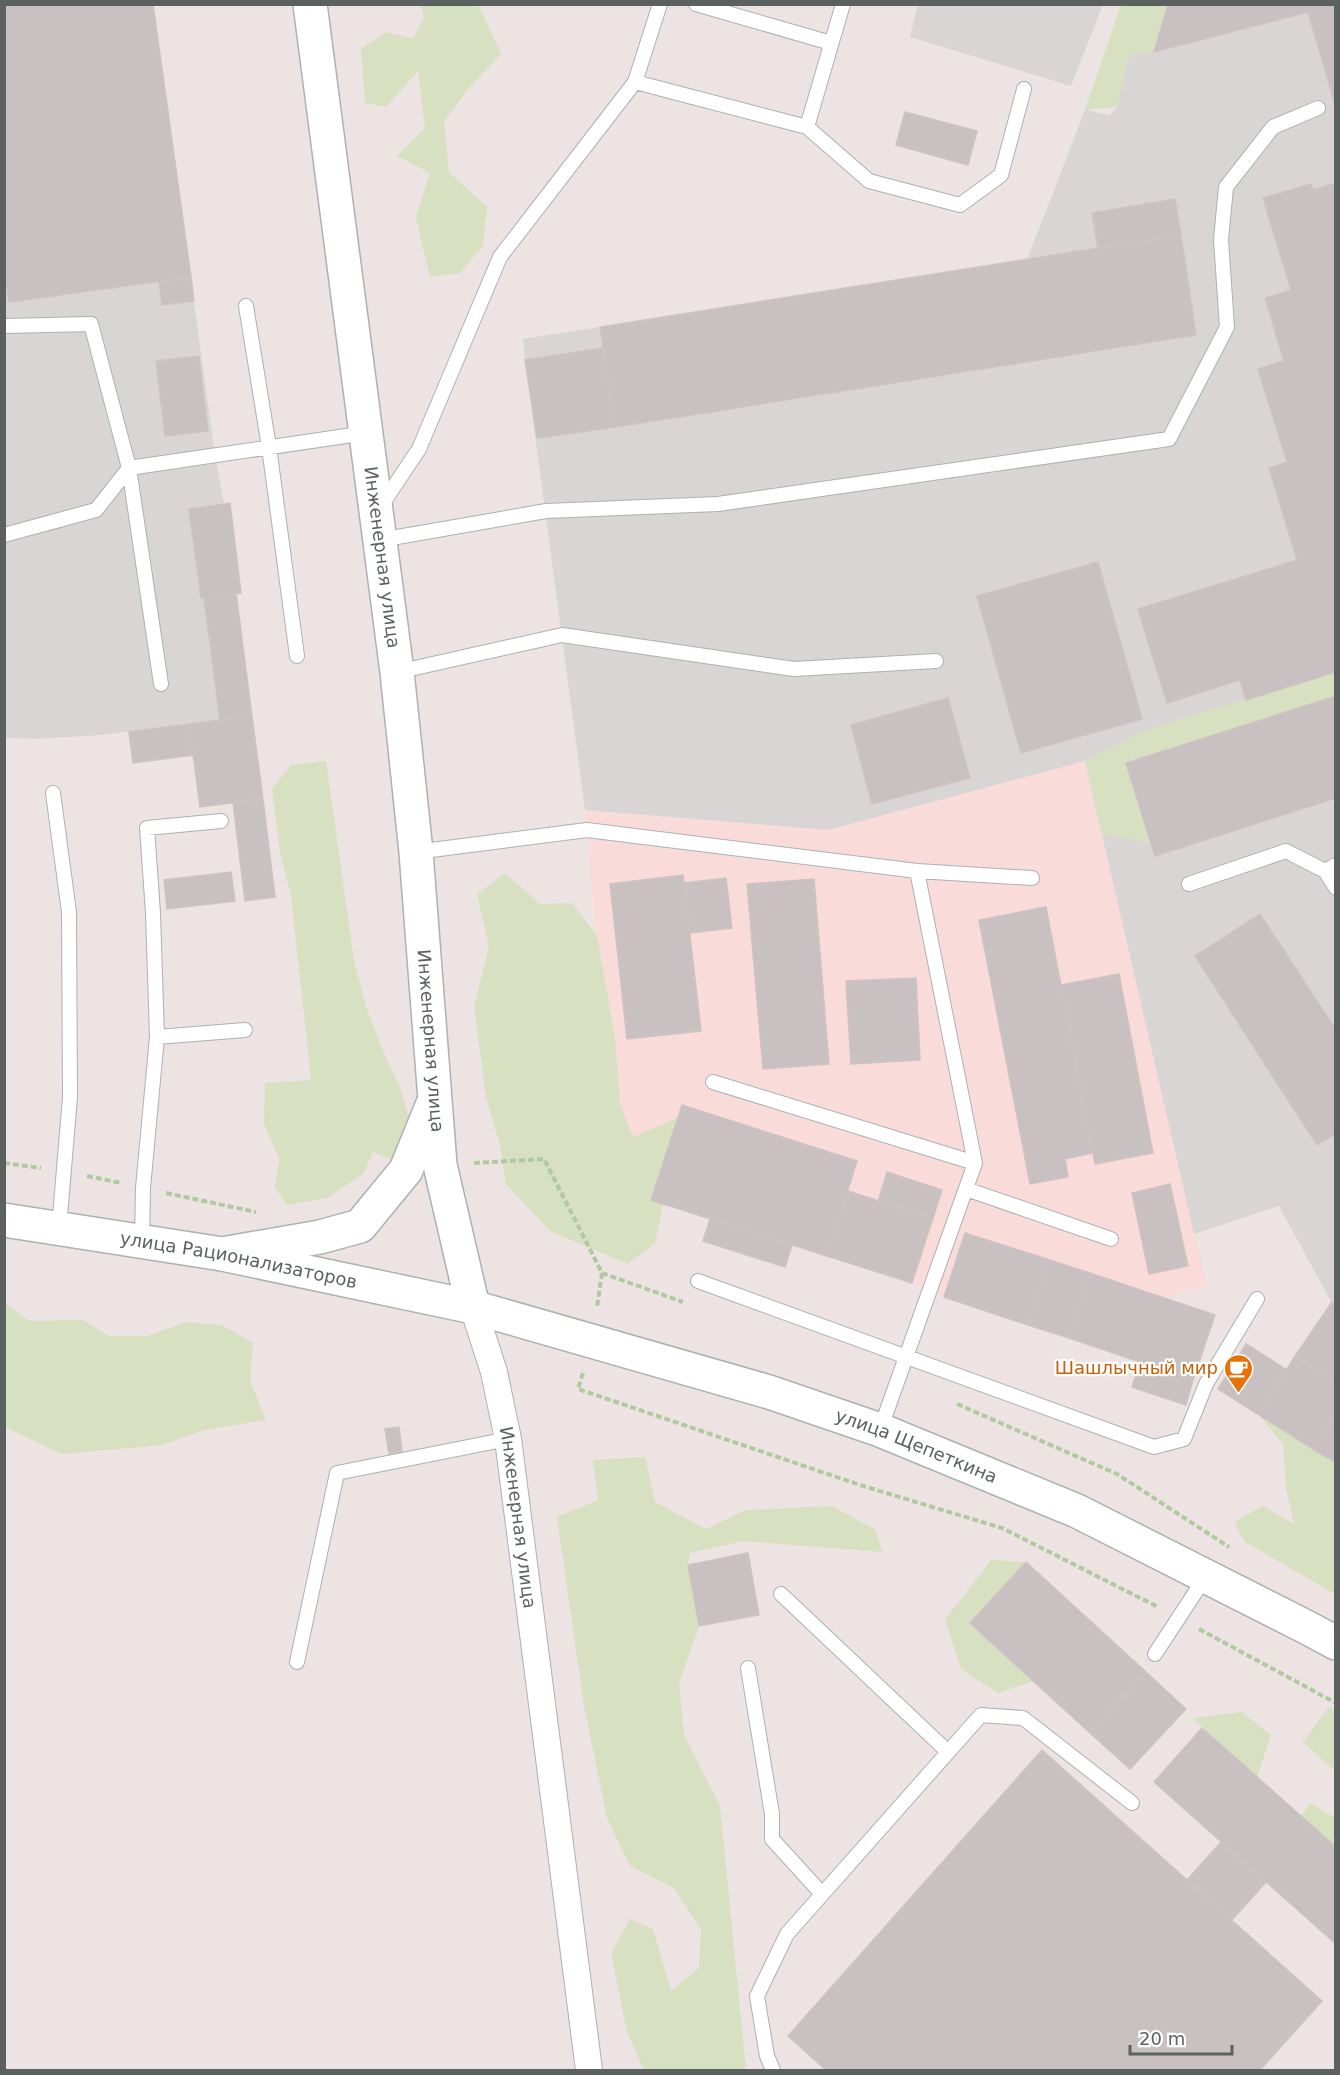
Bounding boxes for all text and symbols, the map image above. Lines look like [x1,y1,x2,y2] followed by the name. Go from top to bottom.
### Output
[360,465,405,650] street label: Инженерная улица
[413,949,448,1133] street label: Инженерная улица
[119,1227,359,1292] street label: улица Рационализаторов
[1223,1352,1255,1394] cafe icon: Шашлычный мир
[1055,1357,1218,1378] place label: Шашлычный мир
[833,1404,1000,1487] street label: улица Щепеткина
[496,1425,541,1610] street label: Инженерная улица
[1130,2018,1232,2056] scale bar
[1139,2028,1185,2049] text: 20 m

